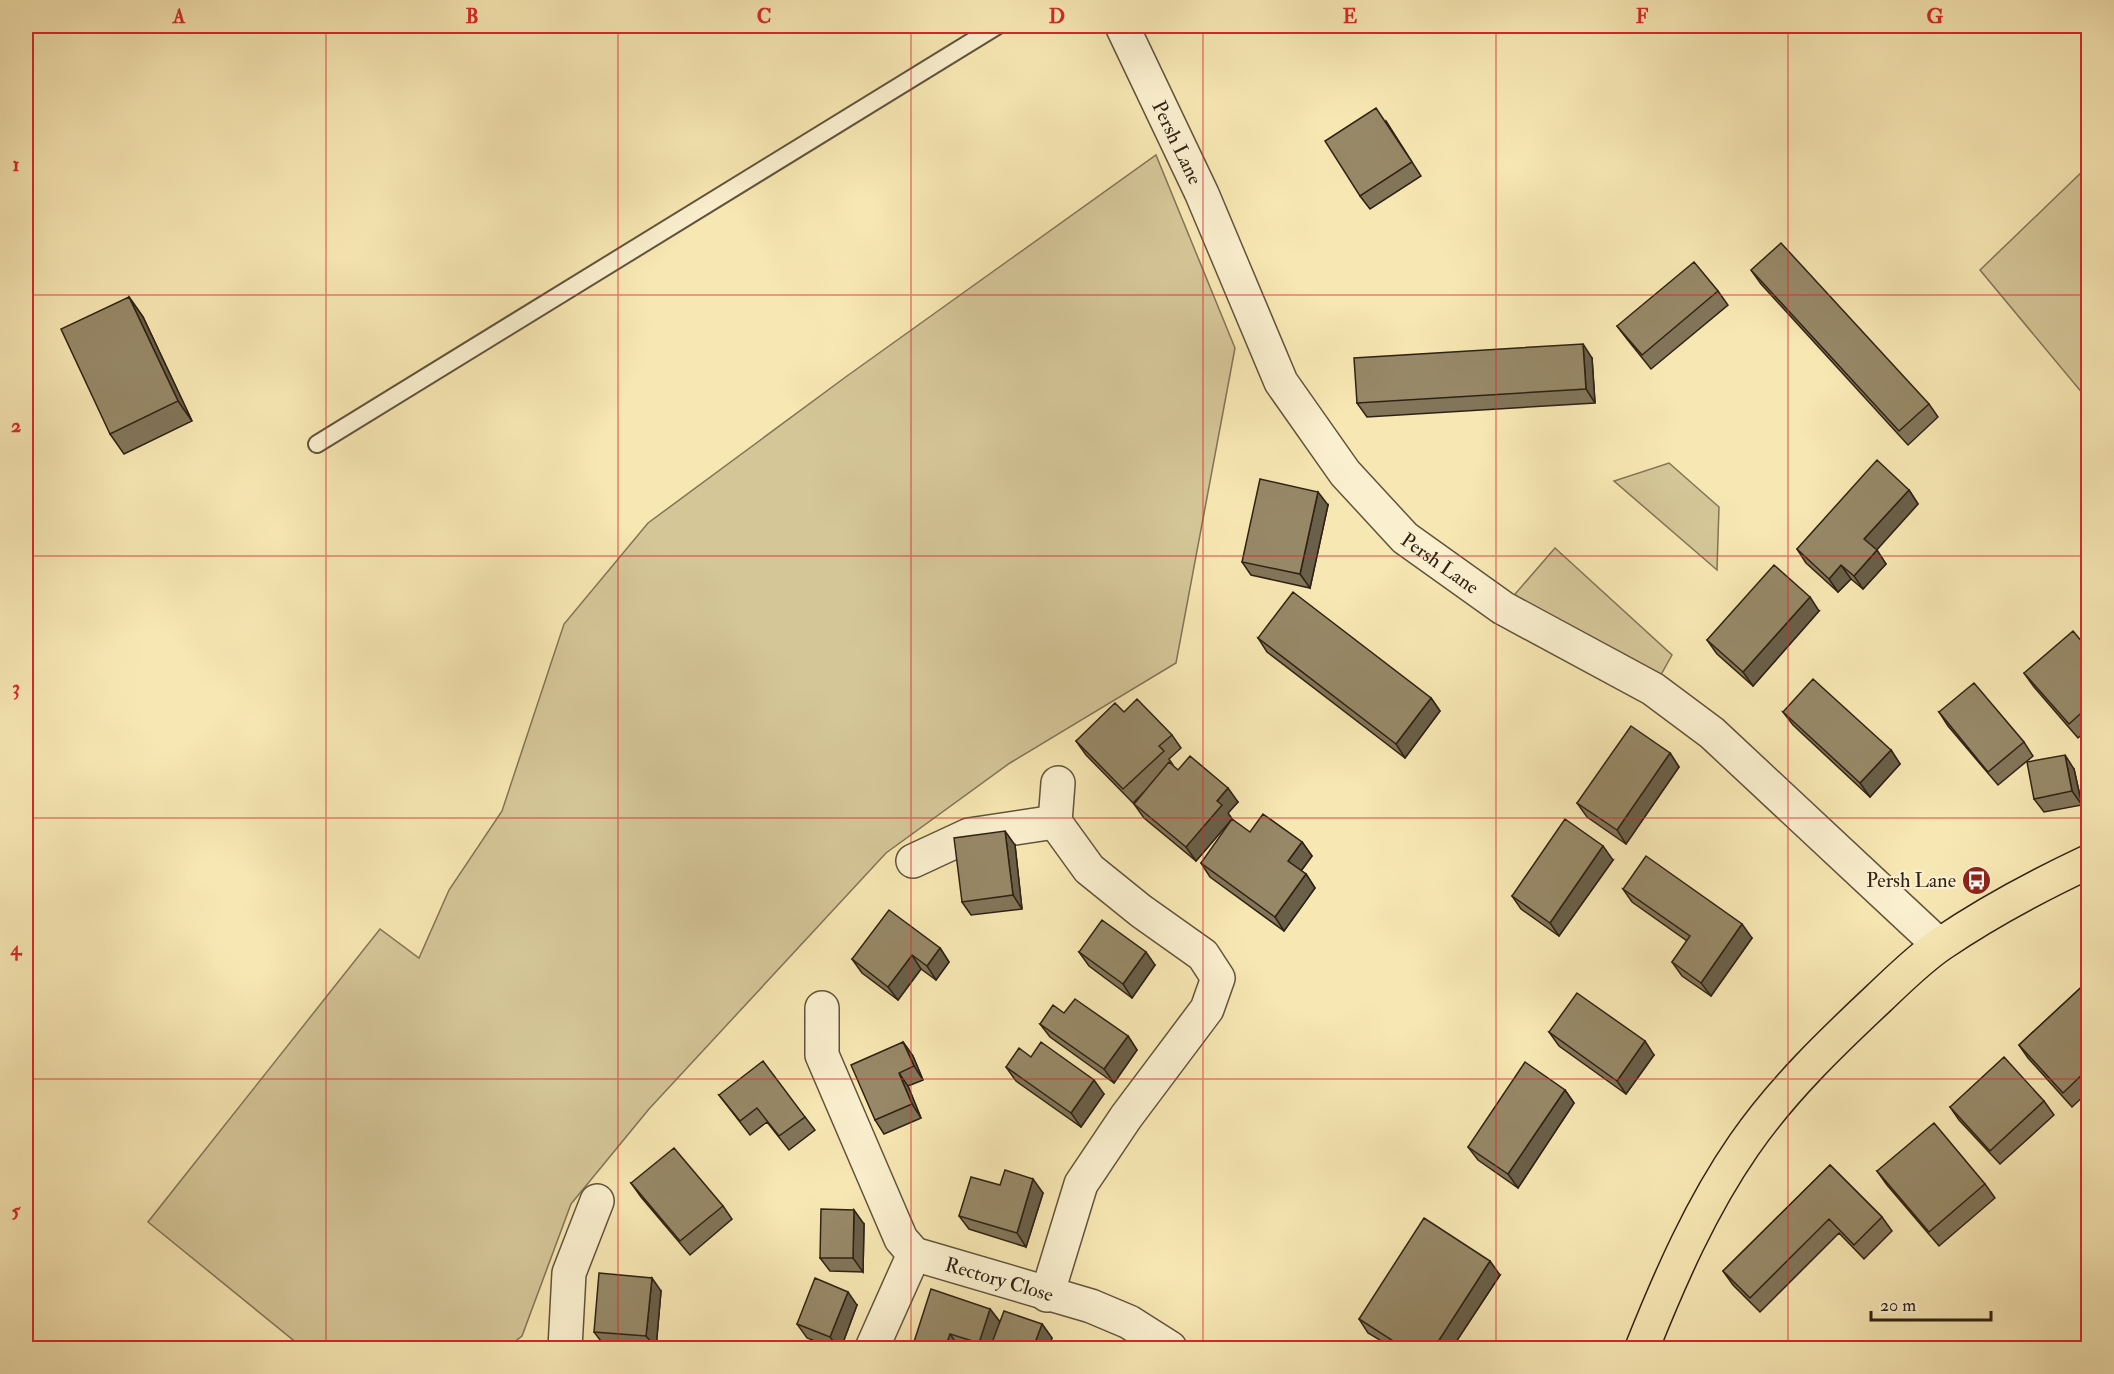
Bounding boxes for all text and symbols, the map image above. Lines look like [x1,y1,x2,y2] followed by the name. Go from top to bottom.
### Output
[172,4,186,29] text: A
[465,4,479,29] text: B
[757,4,771,29] text: C
[1049,4,1065,29] text: D
[1343,4,1358,29] text: E
[1636,4,1649,29] text: F
[1927,4,1944,29] text: G
[1146,97,1208,189] street label: Persh Lane
[12,152,20,177] text: 1
[11,413,21,438] text: 2
[1396,527,1484,600] street label: Persh Lane
[12,675,20,700] text: 3
[1961,864,1993,896] bus stop icon: Persh Lane
[1866,868,1956,893] place label: Persh Lane
[10,936,23,961] text: 4
[12,1198,22,1223] text: 5
[942,1252,1056,1307] street label: Rectory Close
[1871,1284,1991,1322] scale bar
[1880,1294,1916,1317] text: 20 m

